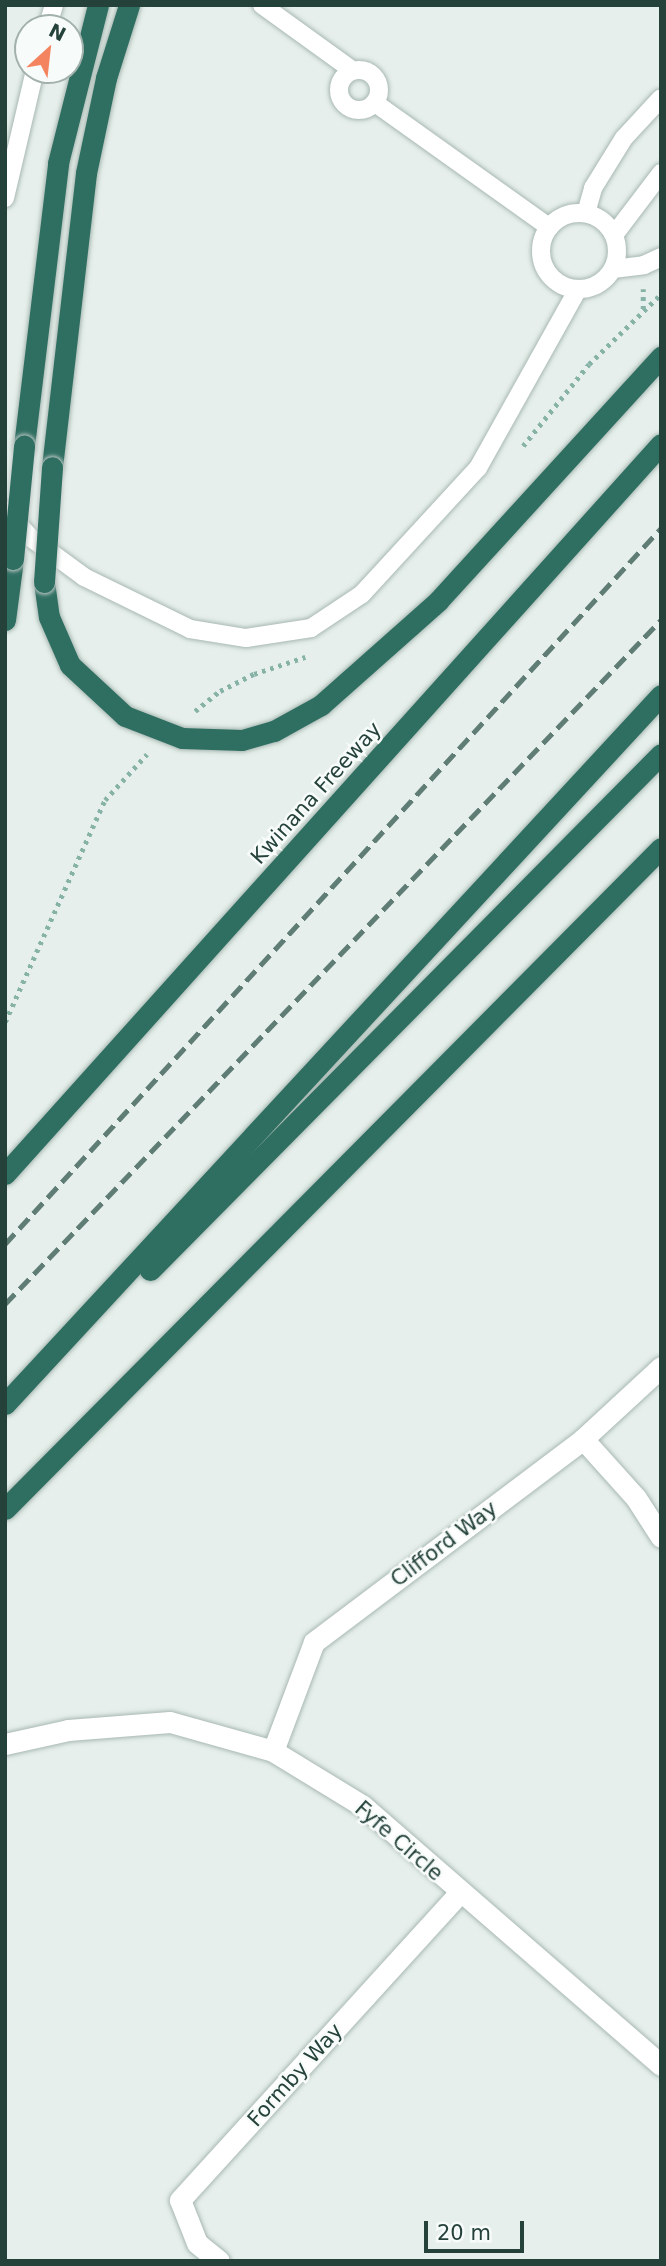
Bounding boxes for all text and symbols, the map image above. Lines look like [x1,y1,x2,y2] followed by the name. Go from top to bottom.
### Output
[14,14,84,84] north arrow
[46,19,70,45] text: N
[245,717,387,869] street label: Kwinana Freeway
[386,1496,502,1592] street label: Clifford Way
[350,1796,448,1886] street label: Fyfe Circle
[242,2018,348,2132] street label: Formby Way
[428,2206,528,2250] scale bar
[437,2221,491,2245] text: 20 m

